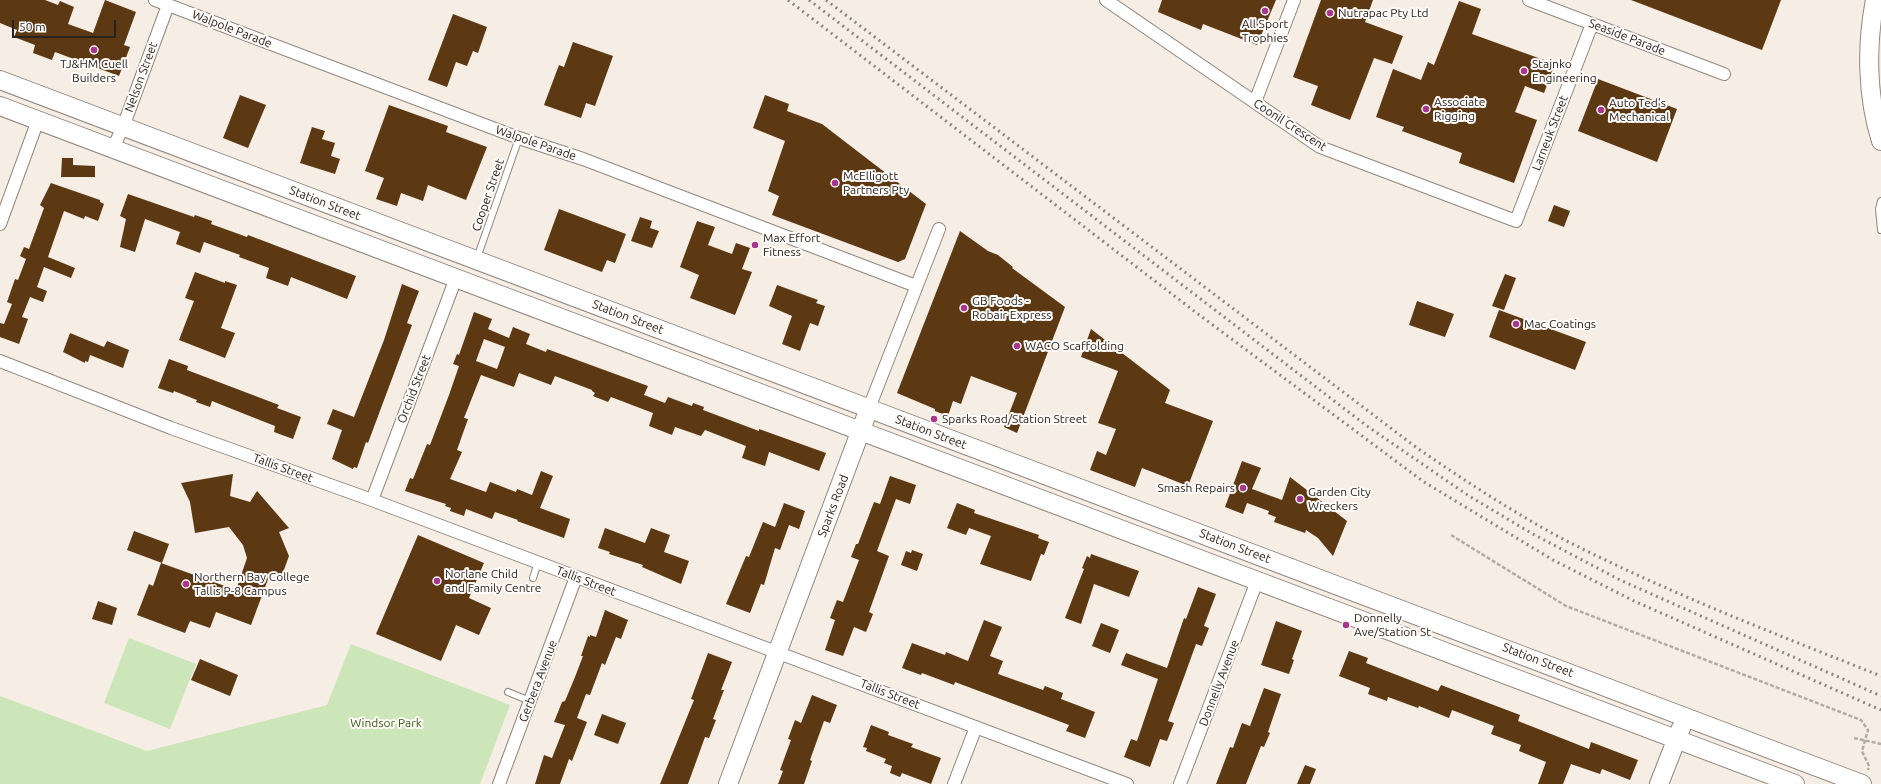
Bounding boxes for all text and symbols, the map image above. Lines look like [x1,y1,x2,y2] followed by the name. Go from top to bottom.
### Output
[1260,6,1270,16] marker: All Sport Trophies
[1338,6,1429,20] place label: Nutrapac Pty Ltd
[190,7,274,51] street label: Walpole Parade
[1325,8,1335,18] marker: Nutrapac Pty Ltd
[14,12,118,38] scale bar
[1587,16,1667,58] street label: Seaside Parade
[1242,17,1288,45] place label: All Sport Trophies
[19,20,46,33] text: 50 m
[122,40,160,114] street label: Nelson Street
[89,45,99,55] marker: TJ&HM Cuell Builders
[60,57,128,85] place label: TJ&HM Cuell Builders
[1532,57,1597,85] place label: Stajnko Engineering
[1519,66,1529,76] marker: Stajnko Engineering
[1529,93,1571,173] street label: Larneuk Street
[1434,95,1485,123] place label: Associate Rigging
[1251,96,1329,154] street label: Coonil Crescent
[1609,96,1669,124] place label: Auto Ted's Mechanical
[1421,104,1431,114] marker: Associate Rigging
[1596,105,1606,115] marker: Auto Ted's Mechanical
[494,122,578,164] street label: Walpole Parade
[469,157,507,233] street label: Cooper Street
[843,169,909,197] place label: McElligott Partners Pty
[830,178,840,188] marker: McElligott Partners Pty
[287,183,363,223] street label: Station Street
[763,231,821,259] place label: Max Effort Fitness
[750,240,760,250] marker: Max Effort Fitness
[972,294,1051,322] place label: GB Foods - Robair Express
[590,297,666,337] street label: Station Street
[959,303,969,313] marker: GB Foods - Robair Express
[1524,317,1596,331] place label: Mac Coatings
[1511,319,1521,329] marker: Mac Coatings
[1025,339,1124,353] place label: WACO Scaffolding
[1012,341,1022,351] marker: WACO Scaffolding
[394,353,434,425] street label: Orchid Street
[893,412,969,452] street label: Station Street
[942,412,1087,426] place label: Sparks Road/Station Street
[929,414,939,424] marker: Sparks Road/Station Street
[251,450,315,486] street label: Tallis Street
[815,473,851,539] street label: Sparks Road
[1157,481,1235,495] place label: Smash Repairs
[1238,483,1248,493] marker: Smash Repairs
[1308,485,1371,513] place label: Garden City Wreckers
[1295,494,1305,504] marker: Garden City Wreckers
[1197,526,1273,566] street label: Station Street
[554,563,618,599] street label: Tallis Street
[445,567,541,595] place label: Norlane Child and Family Centre
[194,570,310,598] place label: Northern Bay College Tallis P-8 Campus
[432,576,442,586] marker: Norlane Child and Family Centre
[181,579,191,589] marker: Northern Bay College Tallis P-8 Campus
[1354,611,1431,639] place label: Donnelly Ave/Station St
[1341,620,1351,630] marker: Donnelly Ave/Station St
[516,638,560,724] street label: Gerbera Avenue
[1196,638,1242,728] street label: Donnelly Avenue
[1500,640,1576,680] street label: Station Street
[858,676,922,712] street label: Tallis Street
[350,716,422,730] park label: Windsor Park

